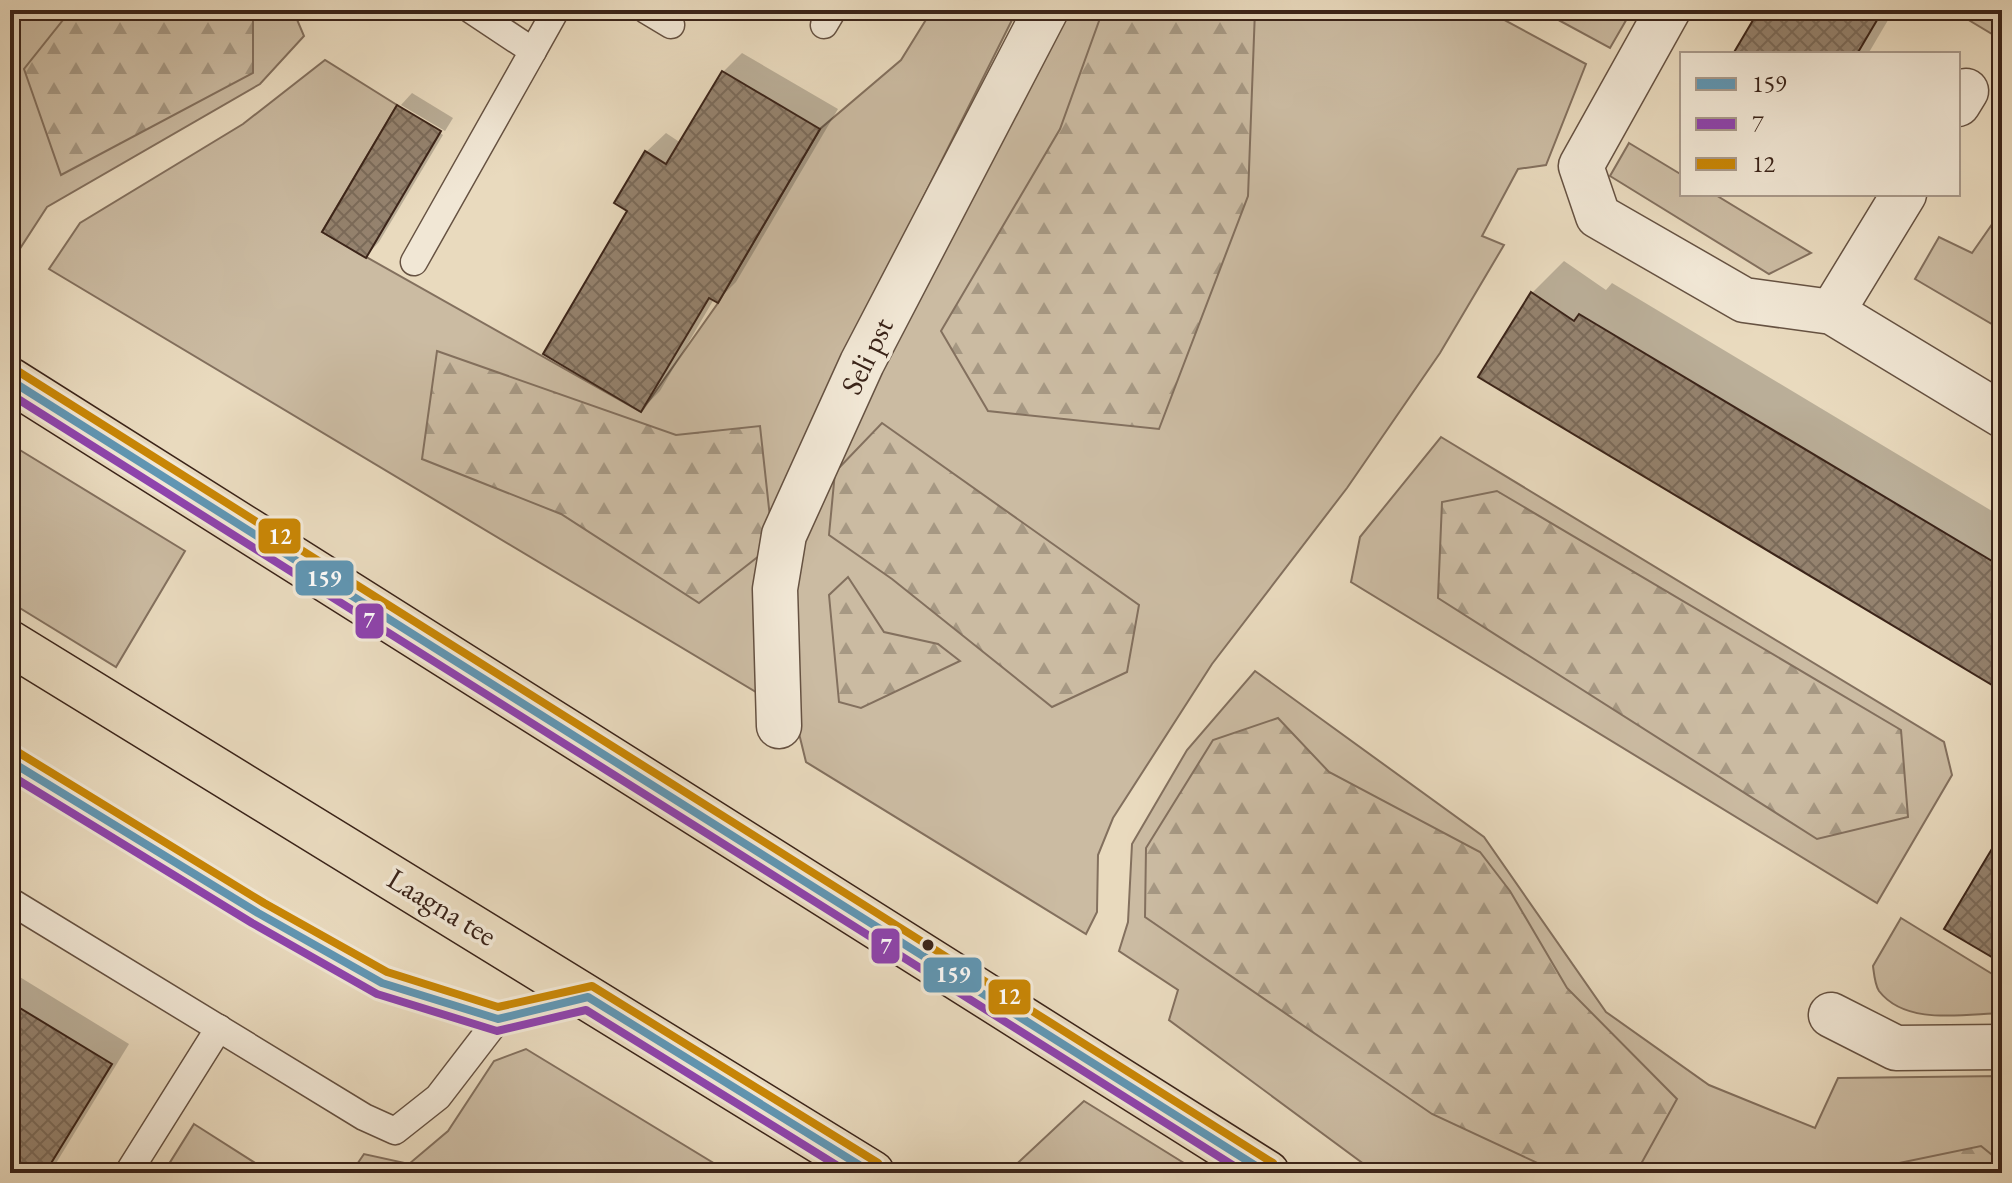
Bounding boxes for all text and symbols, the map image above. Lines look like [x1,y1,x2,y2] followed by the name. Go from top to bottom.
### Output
[1680,52,1960,196] legend
[1752,68,1787,99] text: 159
[1752,108,1764,139] text: 7
[1752,148,1776,179] text: 12
[831,310,902,401] street label: Seli pst
[257,517,302,555] line badge: 12
[268,522,292,551] text: 12
[294,559,355,597] line badge: 159
[307,564,342,593] text: 159
[354,602,385,640] line badge: 7
[363,606,375,635] text: 7
[380,859,504,954] street label: Laagna tee
[870,927,901,965] line badge: 7
[880,932,892,961] text: 7
[920,937,936,953] unlabelled marker
[922,956,983,994] line badge: 159
[936,960,971,989] text: 159
[987,978,1032,1016] line badge: 12
[997,982,1021,1011] text: 12

